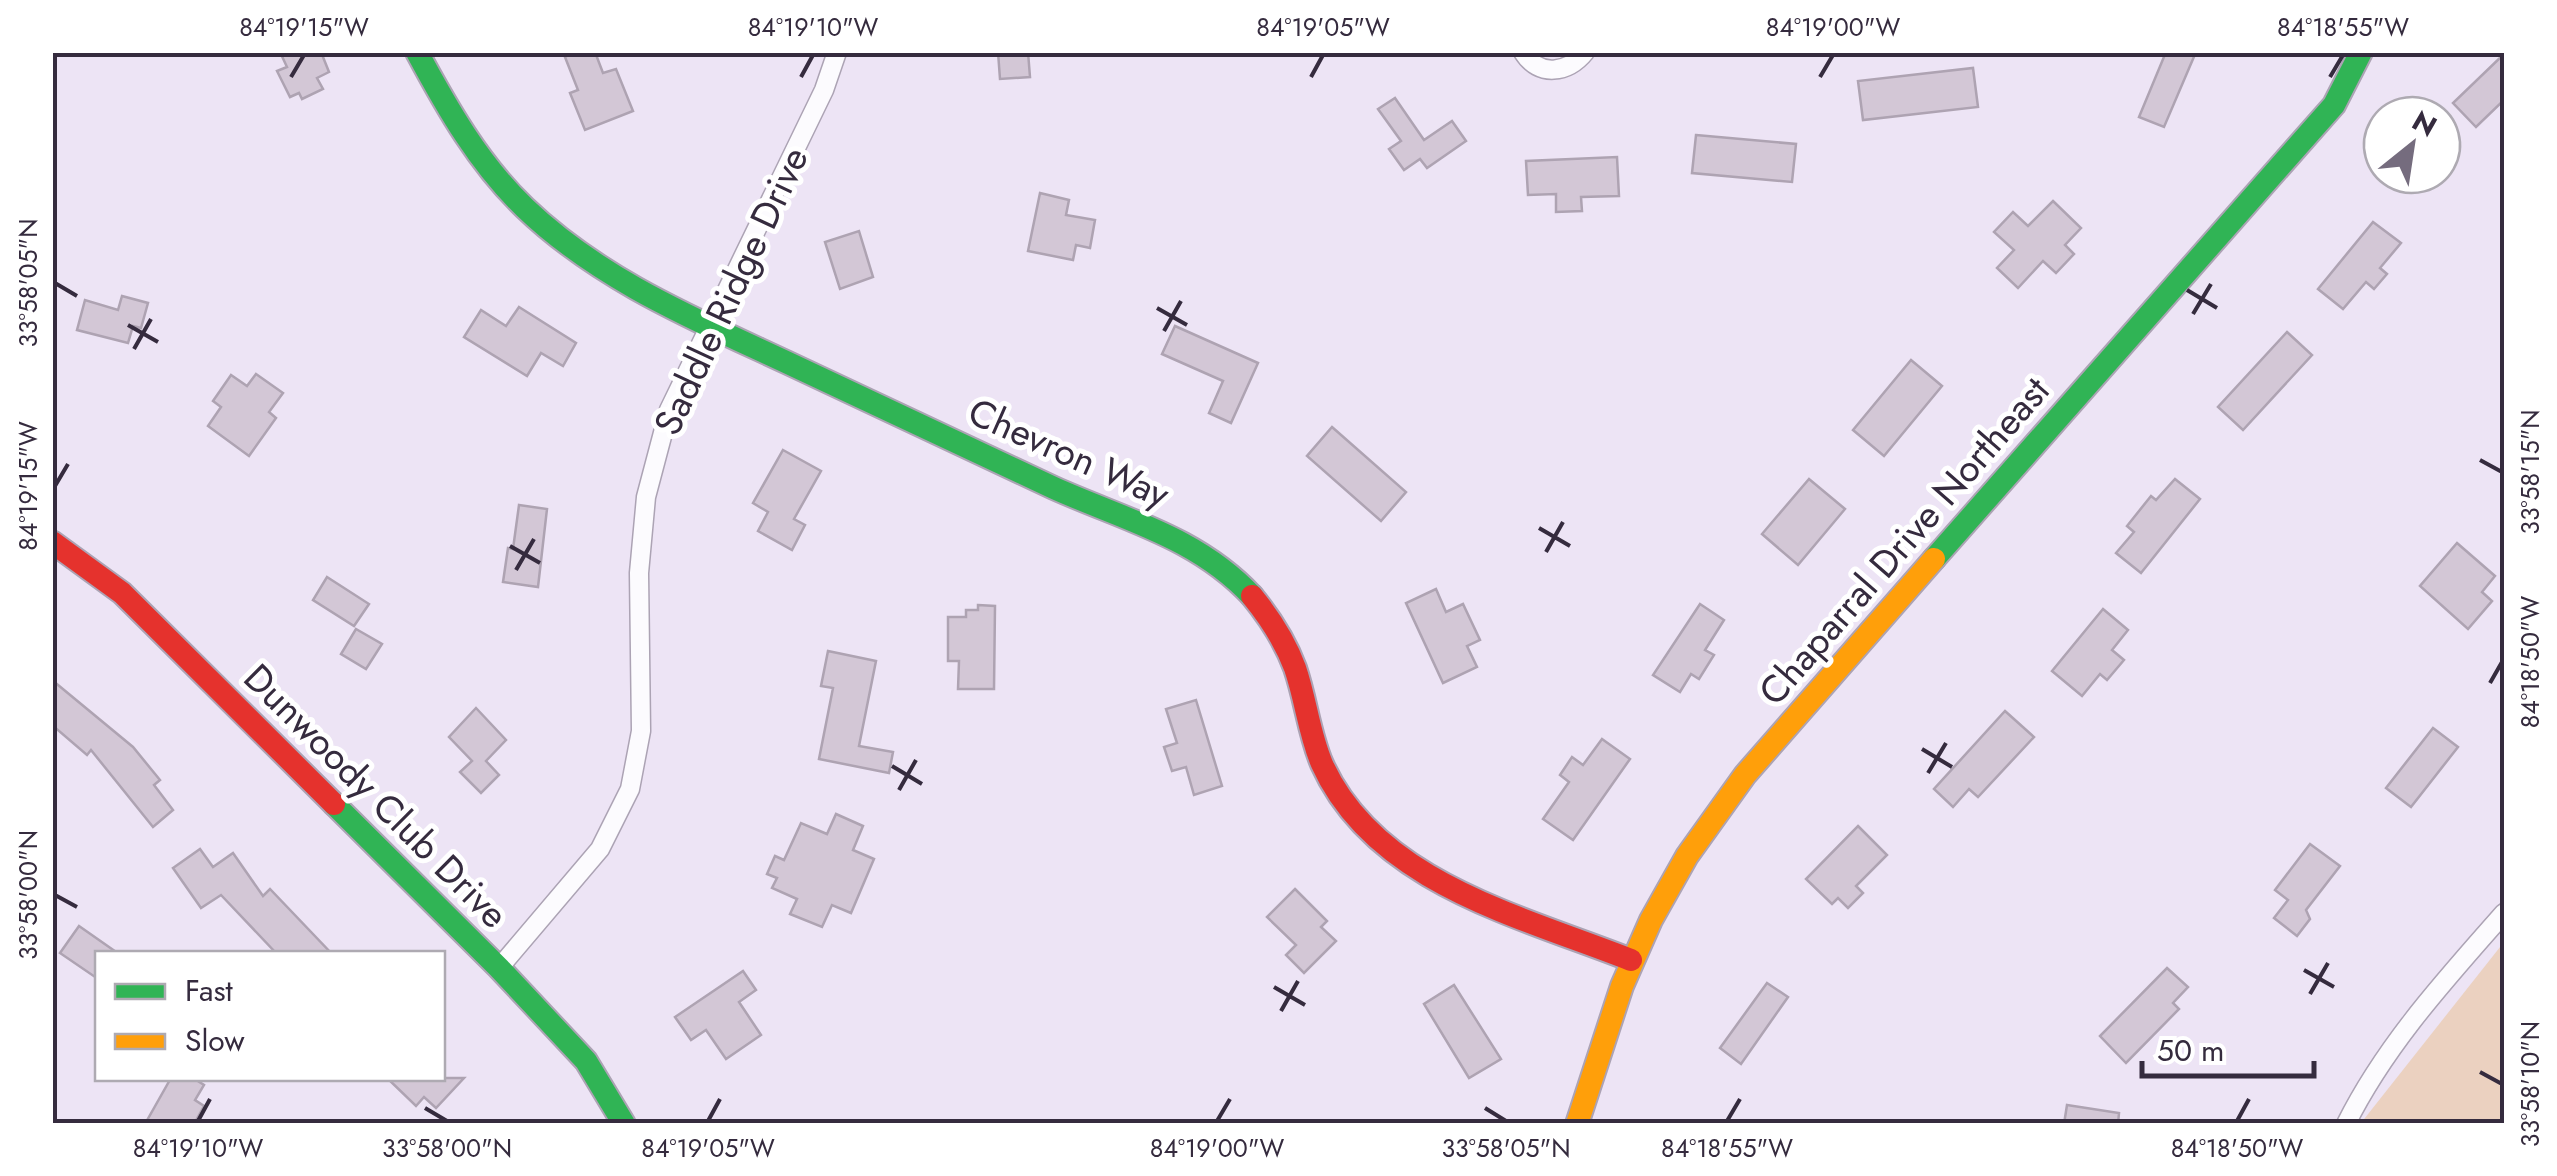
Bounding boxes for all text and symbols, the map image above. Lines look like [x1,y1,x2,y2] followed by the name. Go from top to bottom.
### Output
[239,9,369,45] text: 84°19'15"W
[748,9,879,45] text: 84°19'10"W
[1256,9,1390,45] text: 84°19'05"W
[1766,9,1900,45] text: 84°19'00"W
[2277,9,2409,45] text: 84°18'55"W
[2362,95,2462,195] north arrow
[2404,100,2444,147] text: N
[640,138,821,444] street label: Saddle Ridge Drive
[10,218,46,348] text: 33°58'05"N
[1745,364,2062,717] street label: Chaparral Drive Northeast
[960,384,1179,521] street label: Chevron Way
[2512,409,2548,535] text: 33°58'15"N
[10,421,46,551] text: 84°19'15"W
[2512,595,2548,728] text: 84°18'50"W
[232,651,521,940] street label: Dunwoody Club Drive
[10,830,46,960] text: 33°58'00"N
[95,951,445,1081] legend
[185,969,234,1012] text: Fast
[2142,1016,2314,1078] scale bar
[185,1019,245,1062] text: Slow
[2512,1021,2548,1147] text: 33°58'10"N
[2157,1029,2224,1072] text: 50 m
[133,1130,264,1166] text: 84°19'10"W
[382,1130,512,1166] text: 33°58'00"N
[641,1130,775,1166] text: 84°19'05"W
[1150,1130,1284,1166] text: 84°19'00"W
[1441,1130,1571,1166] text: 33°58'05"N
[1661,1130,1793,1166] text: 84°18'55"W
[2171,1130,2304,1166] text: 84°18'50"W

